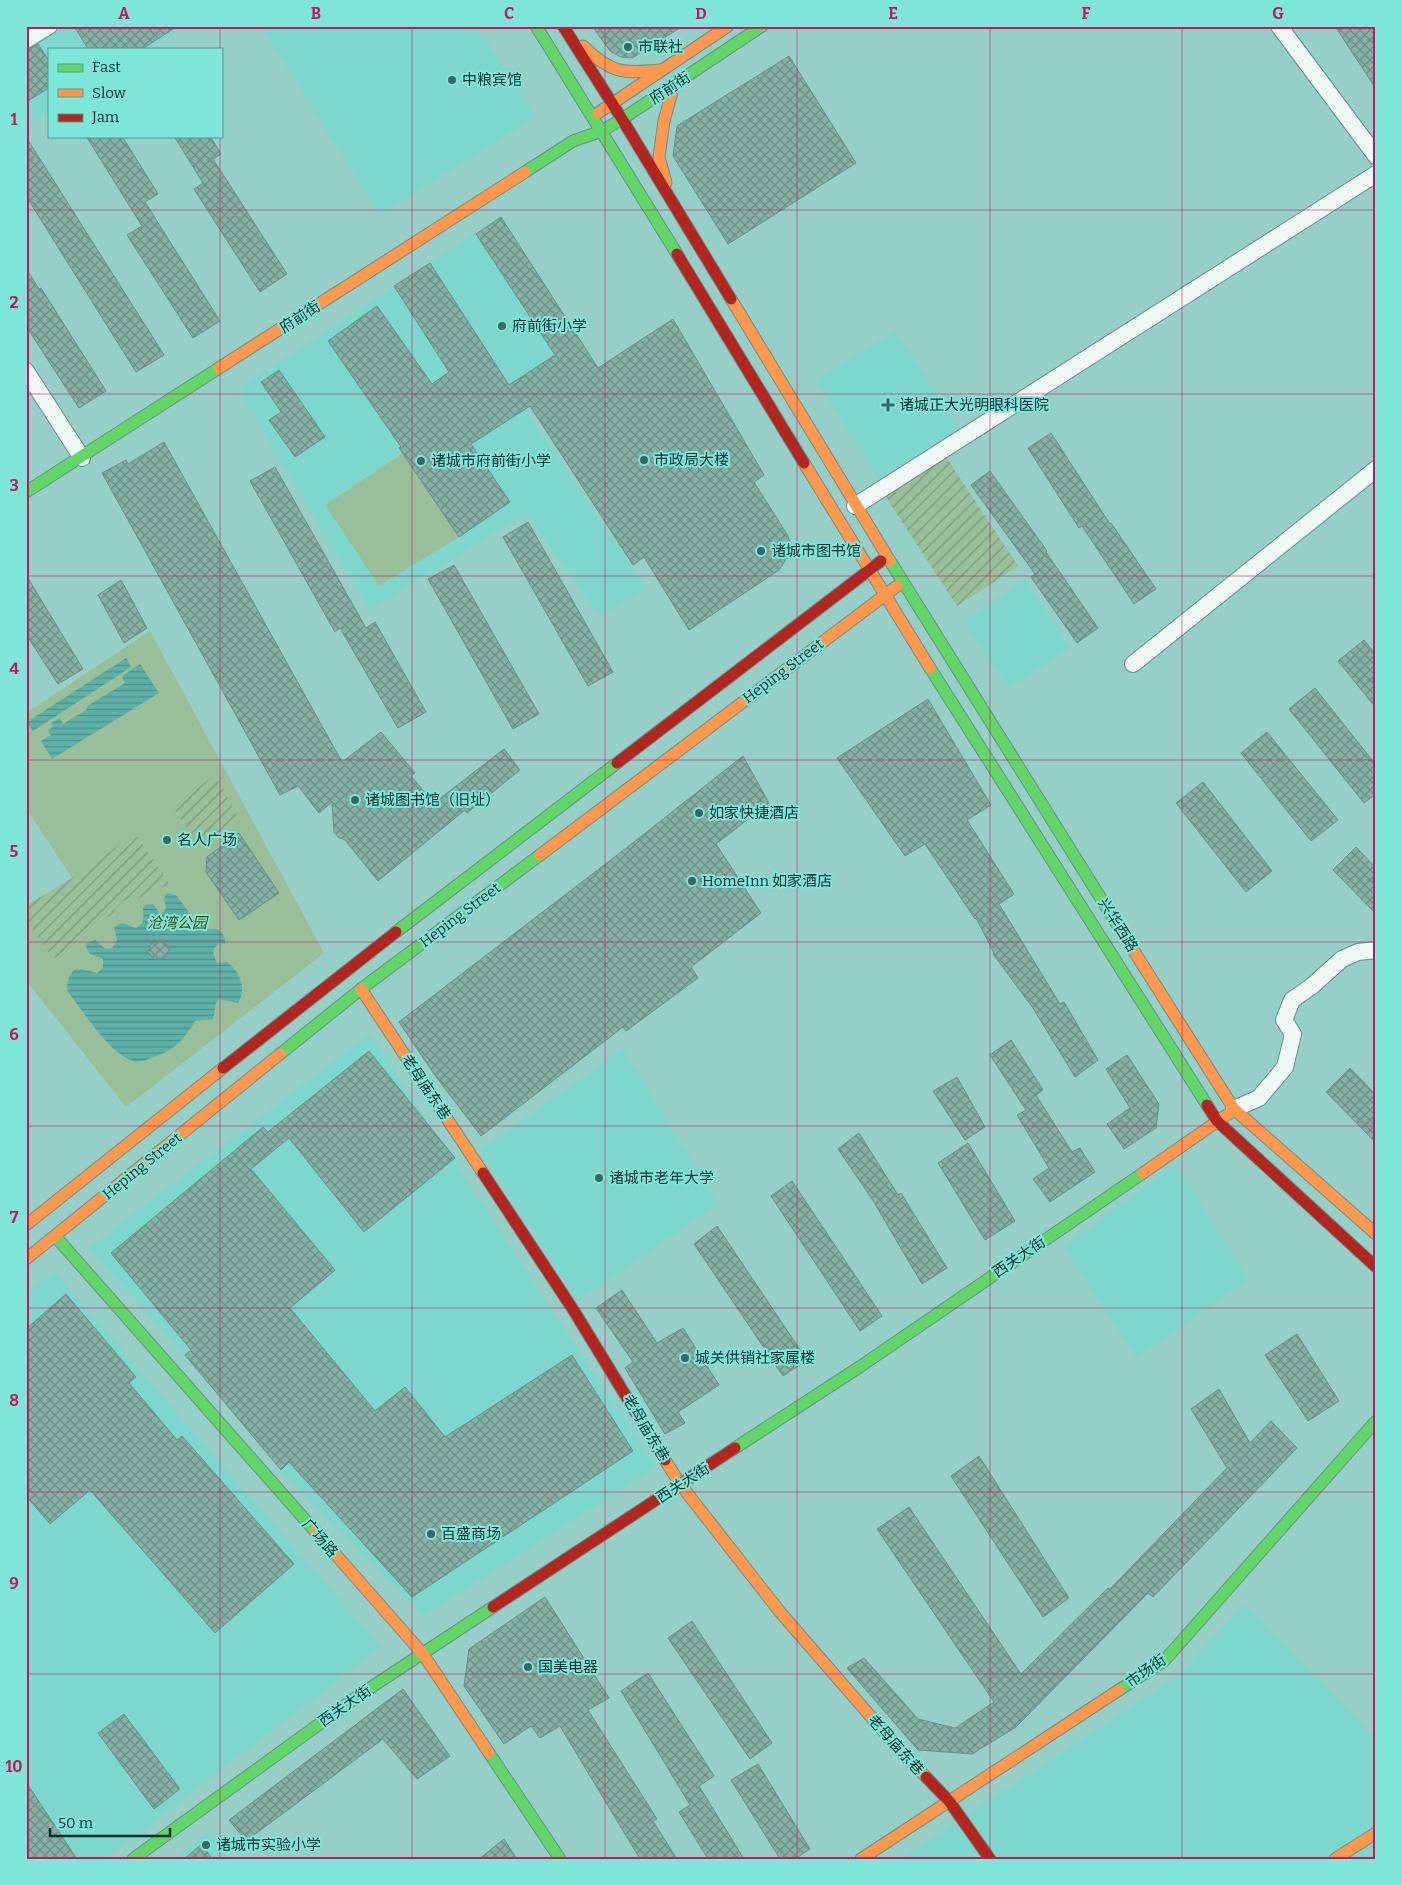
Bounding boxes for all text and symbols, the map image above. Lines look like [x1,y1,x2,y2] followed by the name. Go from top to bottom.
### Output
[118,4,130,23] text: A
[311,4,321,23] text: B
[504,4,514,23] text: C
[695,4,707,23] text: D
[888,4,898,23] text: E
[1082,4,1091,23] text: F
[1272,4,1284,23] text: G
[638,38,683,56] place label: 市联社
[622,41,634,53] marker: 市联社
[48,48,222,138] legend
[92,58,121,76] text: Fast
[646,68,694,108] street label: 府前街
[462,71,522,89] place label: 中粮宾馆
[446,74,458,86] marker: 中粮宾馆
[92,84,127,102] text: Slow
[91,108,120,126] text: Jam
[11,110,18,129] text: 1
[9,293,19,312] text: 2
[276,297,324,337] street label: 府前街
[512,317,587,335] place label: 府前街小学
[496,320,508,332] marker: 府前街小学
[899,396,1049,414] place label: 诸城正大光明眼科医院
[881,398,895,412] marker: 诸城正大光明眼科医院
[654,451,729,469] place label: 市政局大楼
[431,452,551,470] place label: 诸城市府前街小学
[638,454,650,466] marker: 市政局大楼
[415,455,427,467] marker: 诸城市府前街小学
[9,476,19,495] text: 3
[771,542,861,560] place label: 诸城市图书馆
[755,545,767,557] marker: 诸城市图书馆
[739,634,827,707] street label: Heping Street
[9,659,19,678] text: 4
[365,791,500,809] place label: 诸城图书馆（旧址）
[349,794,361,806] marker: 诸城图书馆（旧址）
[709,804,799,822] place label: 如家快捷酒店
[693,807,705,819] marker: 如家快捷酒店
[177,831,237,849] place label: 名人广场
[161,834,173,846] marker: 名人广场
[10,842,19,861] text: 5
[702,872,832,890] place label: HomeInn 如家酒店
[686,875,698,887] marker: HomeInn 如家酒店
[416,878,504,951] street label: Heping Street
[1094,895,1142,955] street label: 兴华西路
[147,914,209,932] park label: 沧湾公园
[9,1025,19,1044] text: 6
[398,1051,454,1123] street label: 老母庙东巷
[99,1128,186,1203] street label: Heping Street
[609,1169,714,1187] place label: 诸城市老年大学
[593,1172,605,1184] marker: 诸城市老年大学
[10,1208,19,1227] text: 7
[989,1233,1049,1281] street label: 西关大街
[695,1349,815,1367] place label: 城关供销社家属楼
[679,1352,691,1364] marker: 城关供销社家属楼
[9,1391,19,1410] text: 8
[619,1391,673,1465] street label: 老母庙东巷
[653,1459,713,1507] street label: 西关大街
[298,1515,342,1561] street label: 广场路
[441,1525,501,1543] place label: 百盛商场
[425,1528,437,1540] marker: 百盛商场
[9,1574,19,1593] text: 9
[1122,1651,1170,1691] street label: 市场街
[538,1658,598,1676] place label: 国美电器
[522,1661,534,1673] marker: 国美电器
[315,1681,375,1731] street label: 西关大街
[864,1711,928,1779] street label: 老母庙东巷
[5,1757,23,1776] text: 10
[50,1805,170,1837] scale bar
[58,1814,94,1832] text: 50 m
[216,1836,321,1854] place label: 诸城市实验小学
[200,1839,212,1851] marker: 诸城市实验小学

